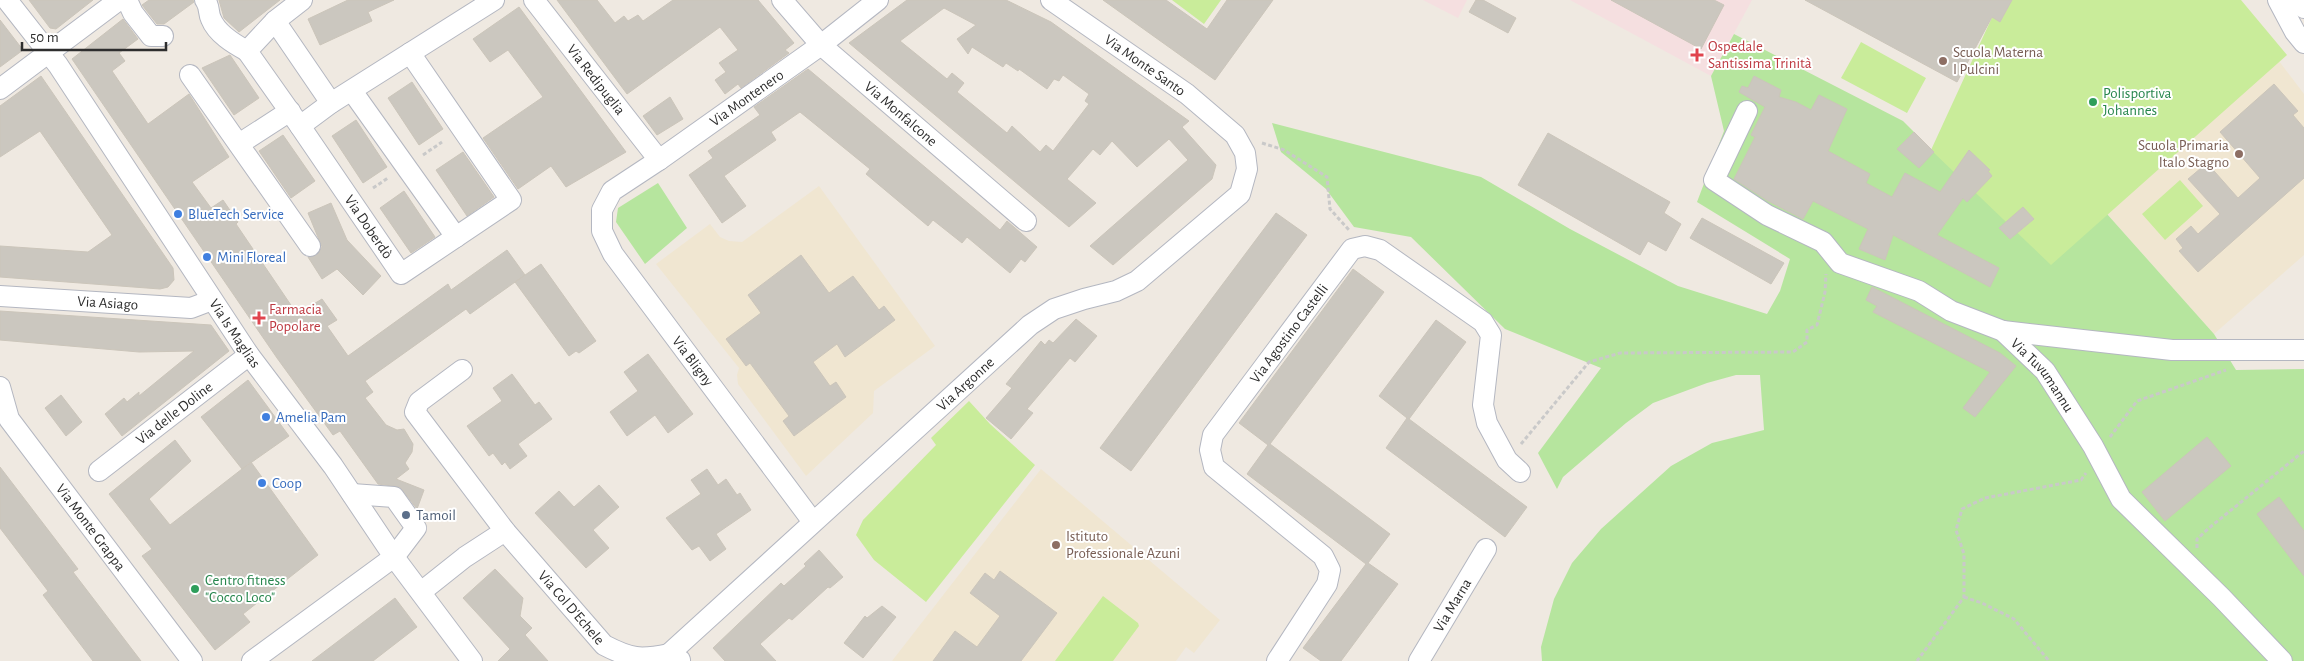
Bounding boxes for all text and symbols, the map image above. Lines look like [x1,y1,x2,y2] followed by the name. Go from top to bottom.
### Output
[22,20,166,52] scale bar
[30,30,59,45] text: 50 m
[1101,32,1188,99] street label: Via Monte Santo
[1708,39,1812,71] place label: Ospedale Santissima Trinità
[564,42,628,118] street label: Via Redipuglia
[1953,45,2043,77] place label: Scuola Materna I Pulcini
[1690,48,1704,62] marker: Ospedale Santissima Trinità
[1937,55,1949,67] marker: Scuola Materna I Pulcini
[707,67,786,129] street label: Via Montenero
[861,79,940,149] street label: Via Monfalcone
[2103,86,2172,118] place label: Polisportiva Johannes
[2087,96,2099,108] marker: Polisportiva Johannes
[2138,138,2229,170] place label: Scuola Primaria Italo Stagno
[2233,148,2245,160] marker: Scuola Primaria Italo Stagno
[342,193,395,262] street label: Via Doberdò
[188,207,284,222] place label: BlueTech Service
[172,208,184,220] marker: BlueTech Service
[217,250,286,265] place label: Mini Floreal
[201,251,213,263] marker: Mini Floreal
[1248,281,1331,386] street label: Via Agostino Castelli
[77,294,139,313] street label: Via Asiago
[206,297,263,371] street label: Via Is Maglias
[269,302,322,334] place label: Farmacia Popolare
[253,312,265,324] marker: Farmacia Popolare
[669,334,716,389] street label: Via Bligny
[2008,336,2076,415] street label: Via Tuvumannu
[934,355,997,414] street label: Via Argonne
[133,379,216,447] street label: Via delle Doline
[276,410,346,425] place label: Amelia Pam
[260,411,272,423] marker: Amelia Pam
[272,476,302,491] place label: Coop
[256,477,268,489] marker: Coop
[53,481,128,574] street label: Via Monte Grappa
[416,508,456,523] place label: Tamoil
[400,509,412,521] marker: Tamoil
[1066,529,1180,561] place label: Istituto Professionale Azuni
[1050,539,1062,551] marker: Istituto Professionale Azuni
[535,568,607,648] street label: Via Col D'Echele
[205,573,285,605] place label: Centro fitness "Cocco Loco"
[1431,576,1475,635] street label: Via Marna
[189,583,201,595] marker: Centro fitness "Cocco Loco"

